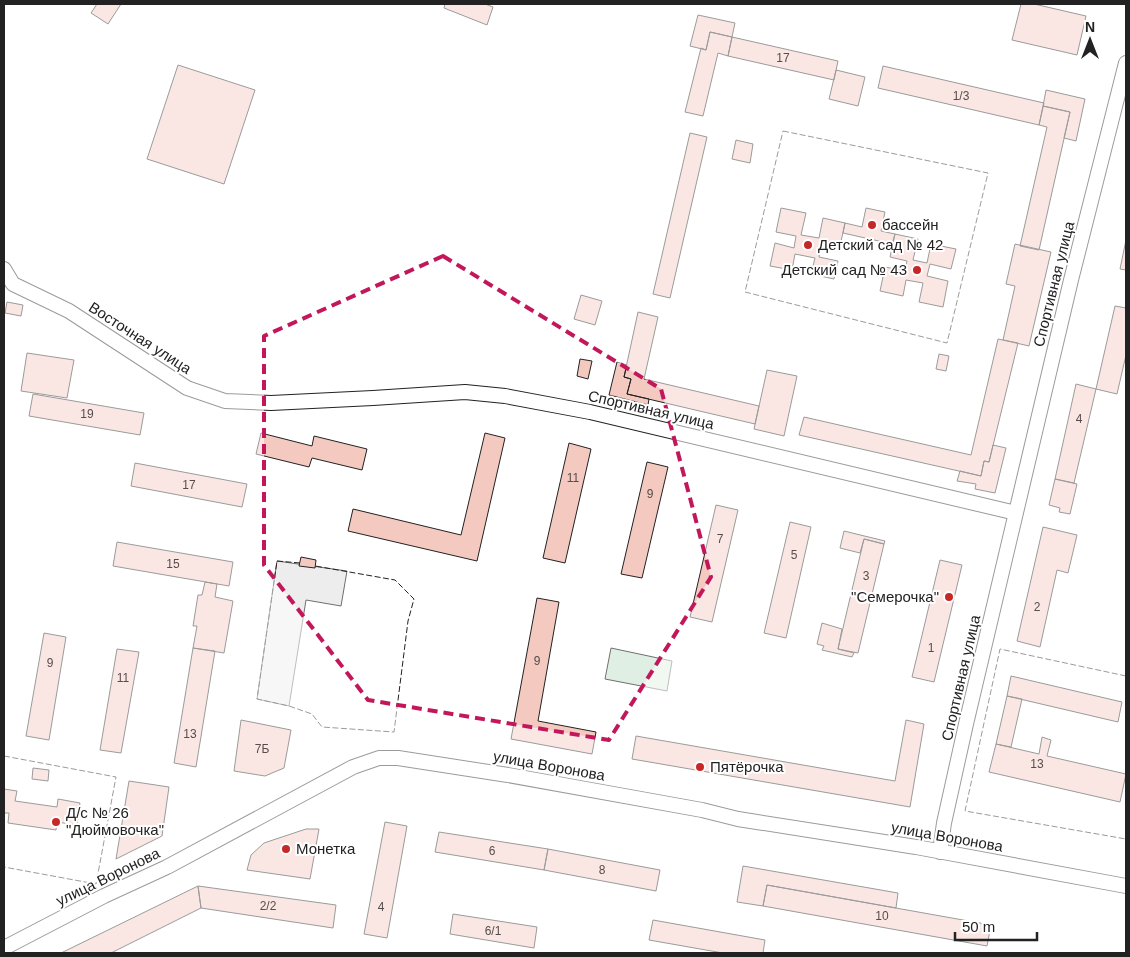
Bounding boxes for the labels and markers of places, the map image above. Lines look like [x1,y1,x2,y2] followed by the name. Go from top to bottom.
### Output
[882,216,939,233] place label: бассейн
[866,219,878,231] marker: бассейн
[818,236,943,253] place label: Детский сад № 42
[802,239,814,251] marker: Детский сад № 42
[782,261,907,278] place label: Детский сад № 43
[911,264,923,276] marker: Детский сад № 43
[851,588,939,605] place label: "Семерочка"
[943,591,955,603] marker: "Семерочка"
[710,758,784,775] place label: Пятёрочка
[694,761,706,773] marker: Пятёрочка
[66,804,164,838] place label: Д/с № 26 "Дюймовочка"
[50,816,62,828] marker: Д/с № 26 "Дюймовочка"
[296,840,356,857] place label: Монетка
[280,843,292,855] marker: Монетка

